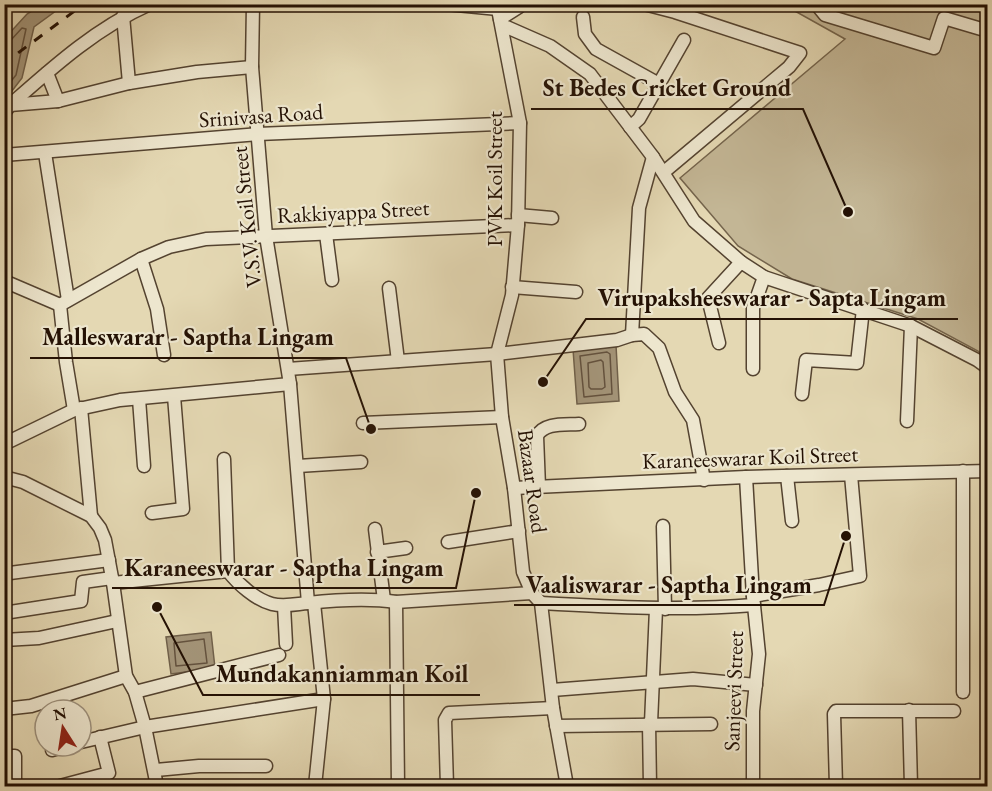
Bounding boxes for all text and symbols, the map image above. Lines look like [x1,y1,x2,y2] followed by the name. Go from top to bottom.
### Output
[531,67,803,109] callout: St Bedes Cricket Ground
[543,72,792,103] text: St Bedes Cricket Ground
[198,97,325,134] street label: Srinivasa Road
[480,111,509,247] street label: PVK Koil Street
[225,145,268,289] street label: V.S.V. Koil Street
[276,193,430,230] street label: Rakkiyappa Street
[586,277,958,319] callout: Virupaksheeswarar - Sapta Lingam
[598,282,946,314] text: Virupaksheeswarar - Sapta Lingam
[30,316,346,358] callout: Malleswarar - Saptha Lingam
[42,321,334,353] text: Malleswarar - Saptha Lingam
[511,427,554,536] street label: Bazaar Road
[641,439,859,476] street label: Karaneeswarar Koil Street
[112,546,456,588] callout: Karaneeswarar - Saptha Lingam
[124,552,444,584] text: Karaneeswarar - Saptha Lingam
[514,563,824,605] callout: Vaaliswarar - Saptha Lingam
[526,569,812,601] text: Vaaliswarar - Saptha Lingam
[717,630,750,752] street label: Sanjeevi Street
[203,653,480,695] callout: Mundakanniamman Koil
[216,658,469,689] text: Mundakanniamman Koil
[33,698,93,758] north arrow
[51,702,69,725] text: N

